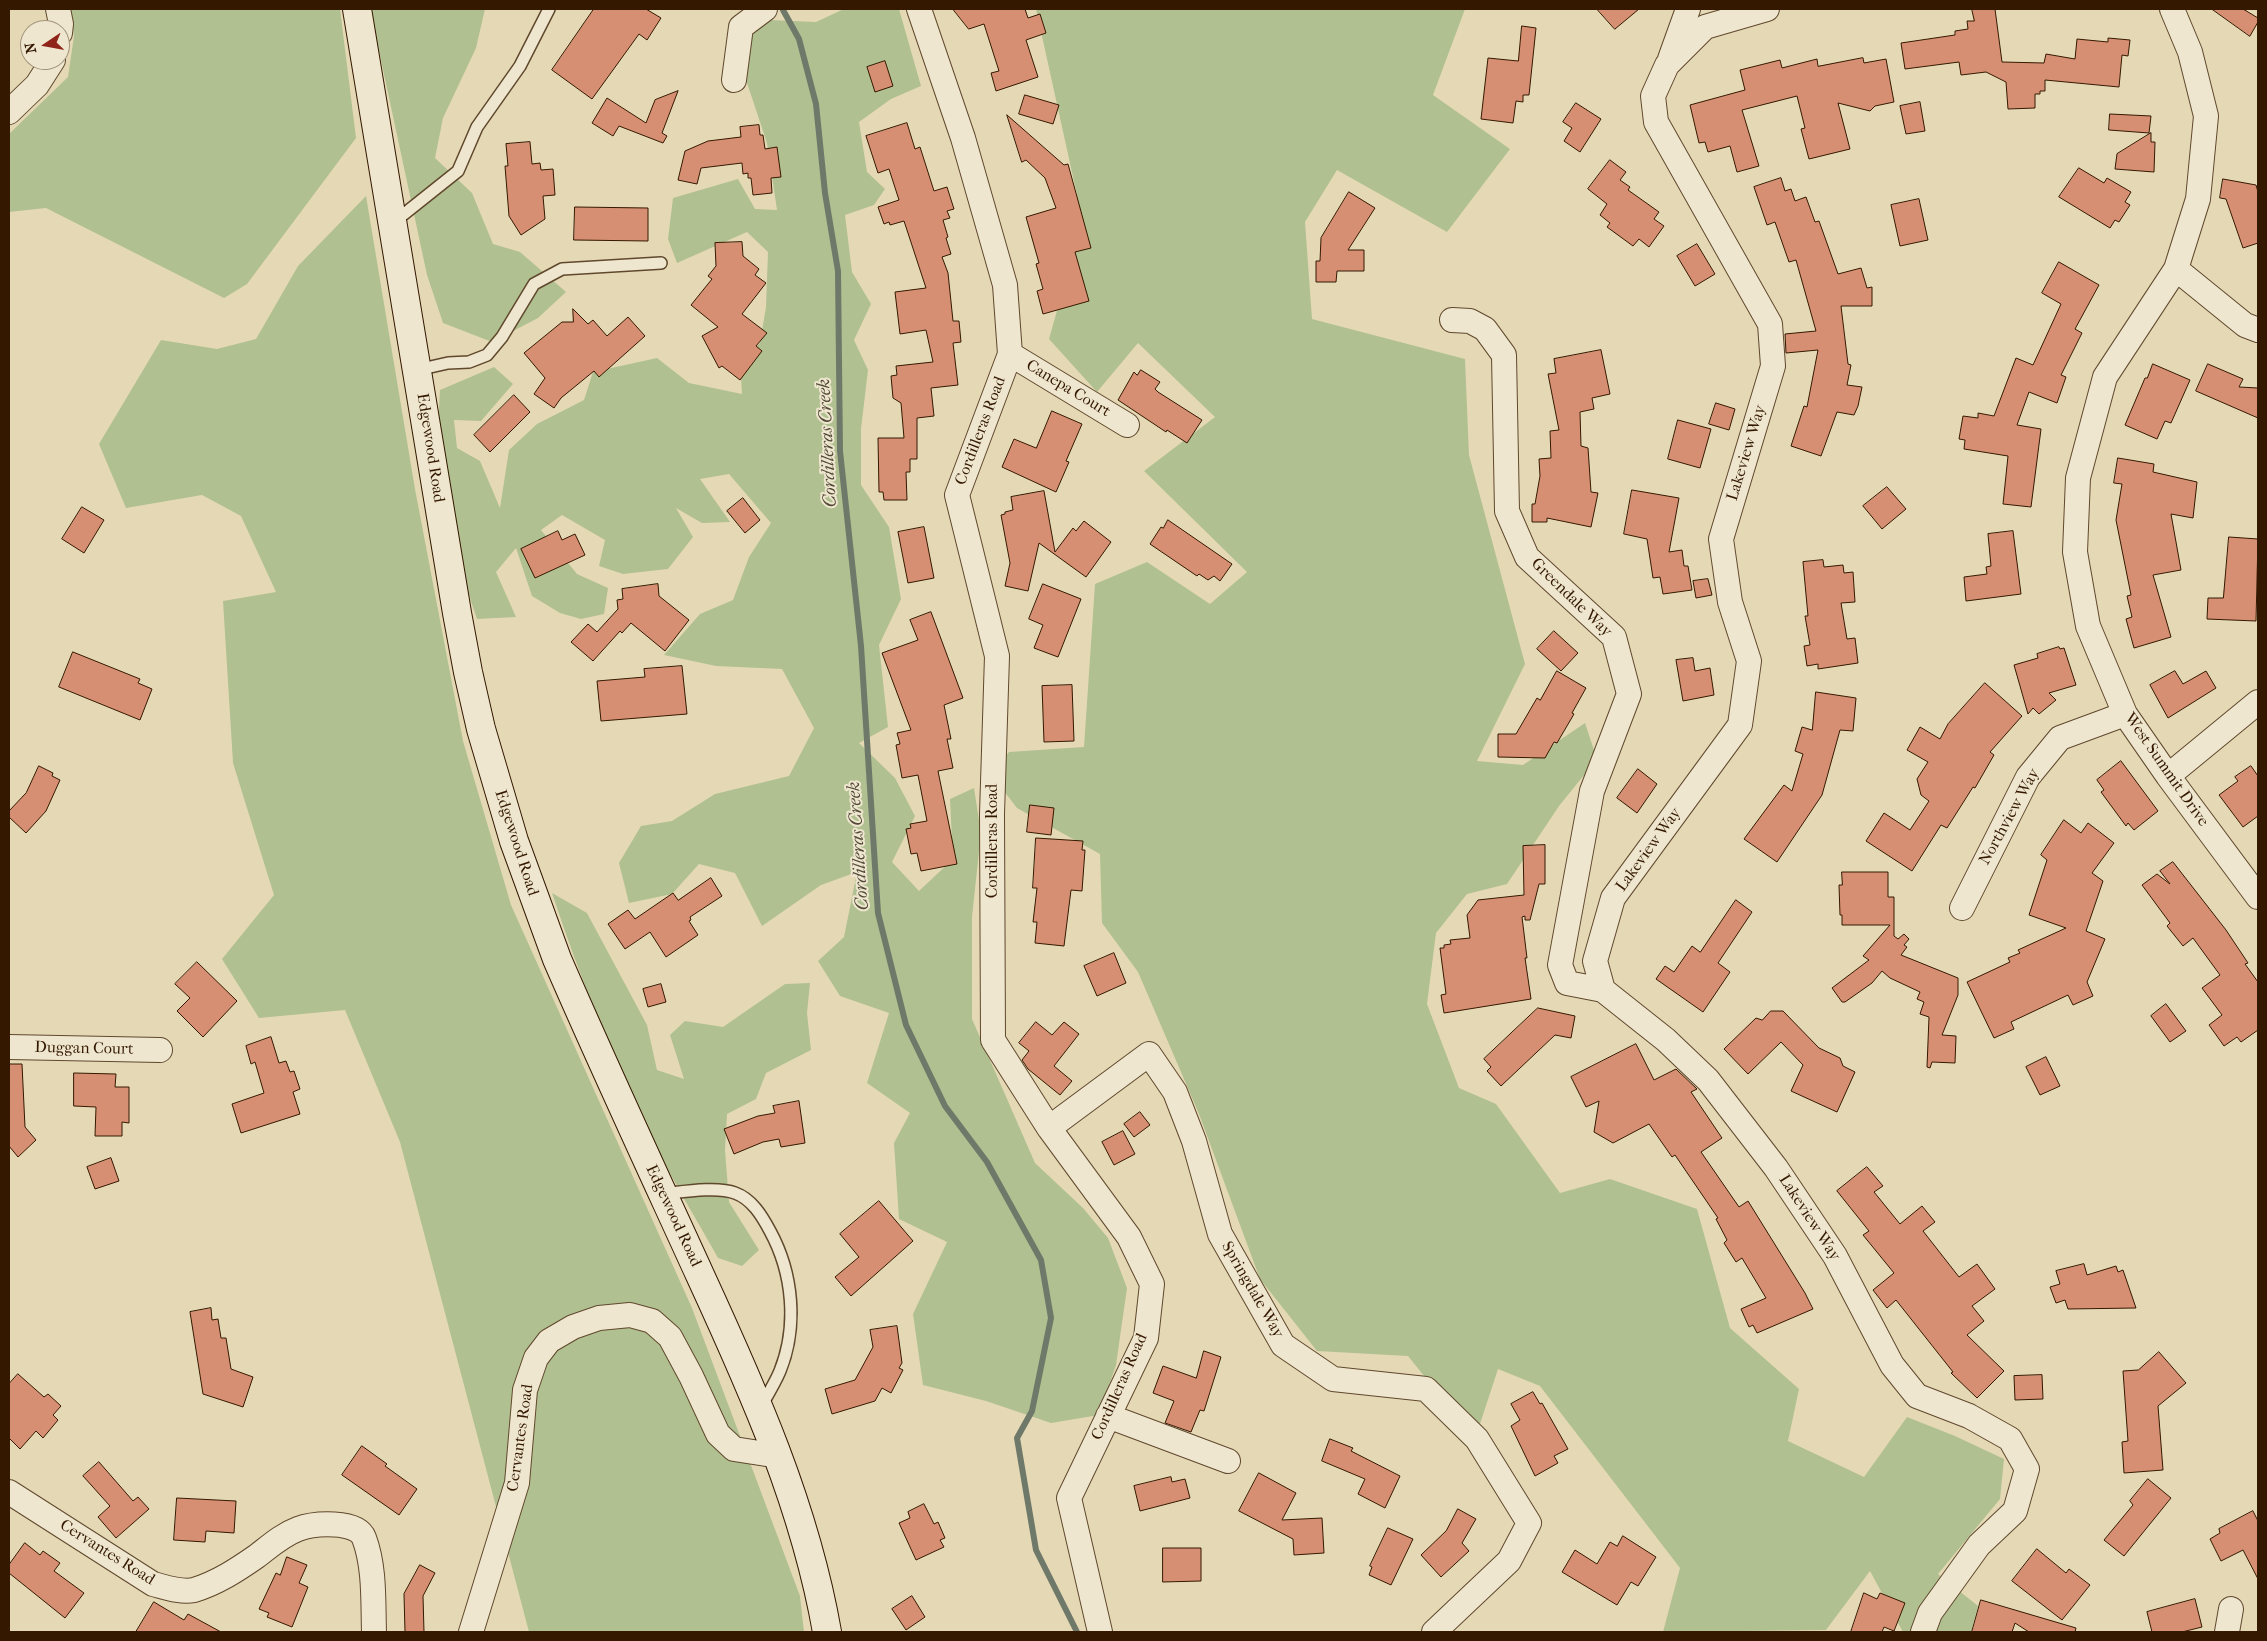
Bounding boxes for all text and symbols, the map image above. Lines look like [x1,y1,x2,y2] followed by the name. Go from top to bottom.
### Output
[20,20,70,70] north arrow
[21,41,40,55] text: N
[1022,356,1114,422] street label: Canepa Court
[951,374,1011,488] street label: Cordilleras Road
[814,378,842,508] water label: Cordilleras Creek
[412,392,448,504] street label: Edgewood Road
[1723,403,1771,503] street label: Lakeview Way
[1527,555,1615,641] street label: Greendale Way
[2120,709,2212,831] street label: West Summit Drive
[1976,765,2044,869] street label: Northview Way
[844,781,874,911] water label: Cordilleras Creek
[983,784,1003,898] street label: Cordilleras Road
[490,788,542,898] street label: Edgewood Road
[1612,804,1686,896] street label: Lakeview Way
[34,1039,134,1059] street label: Duggan Court
[641,1162,705,1270] street label: Edgewood Road
[1774,1171,1844,1265] street label: Lakeview Way
[1217,1238,1287,1342] street label: Springdale Way
[1088,1331,1152,1443] street label: Cordilleras Road
[504,1383,538,1493] street label: Cervantes Road
[56,1516,158,1590] street label: Cervantes Road

